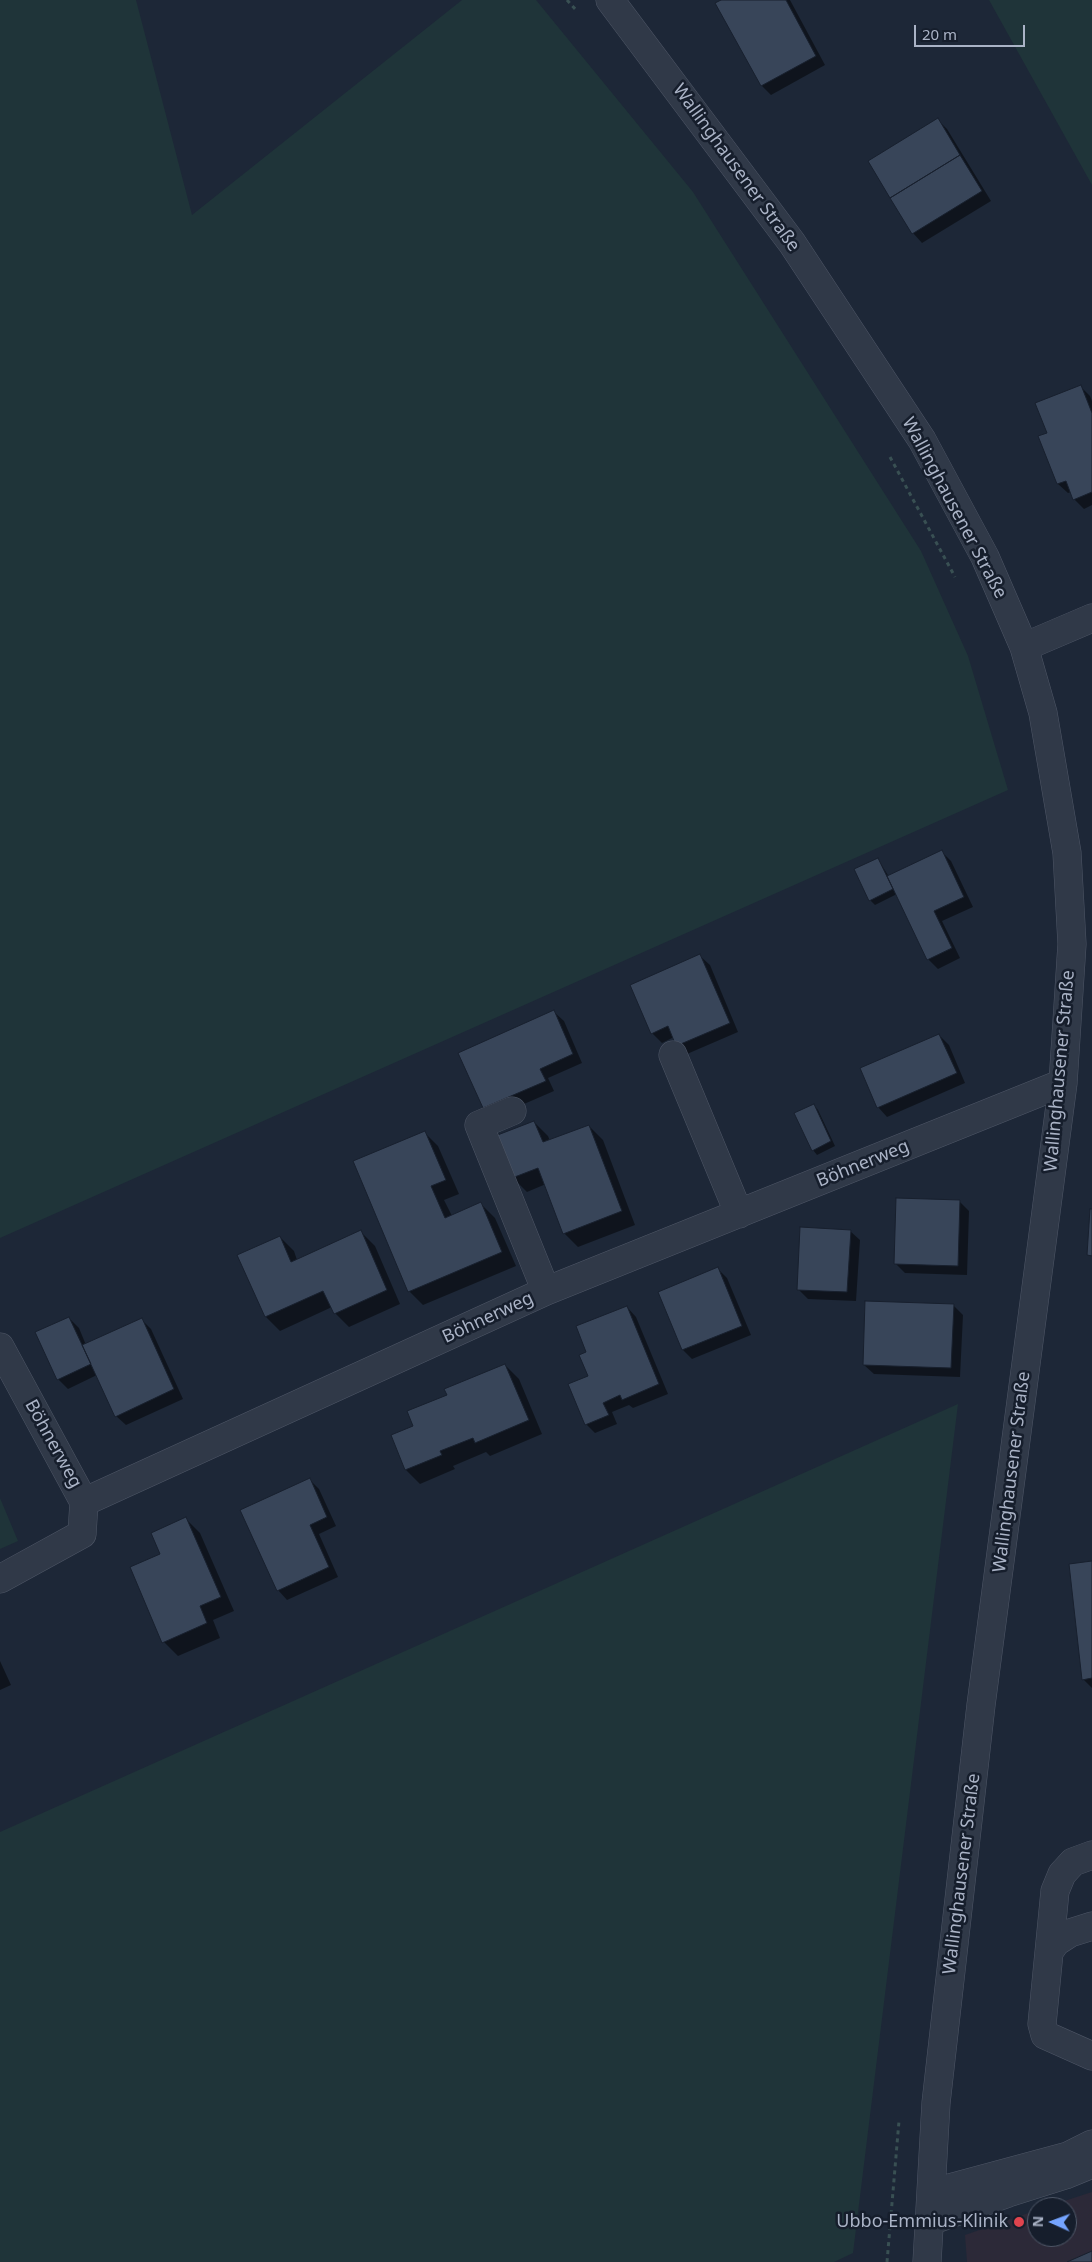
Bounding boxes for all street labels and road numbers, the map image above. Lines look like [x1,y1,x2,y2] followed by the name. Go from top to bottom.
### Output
[668,80,804,256] street label: Wallinghausener Straße
[897,414,1011,602] street label: Wallinghausener Straße
[1040,969,1080,1173] street label: Wallinghausener Straße
[814,1136,912,1192] street label: Böhnerweg
[439,1288,537,1348] street label: Böhnerweg
[989,1370,1035,1574] street label: Wallinghausener Straße
[20,1396,86,1492] street label: Böhnerweg
[939,1772,985,1976] street label: Wallinghausener Straße

